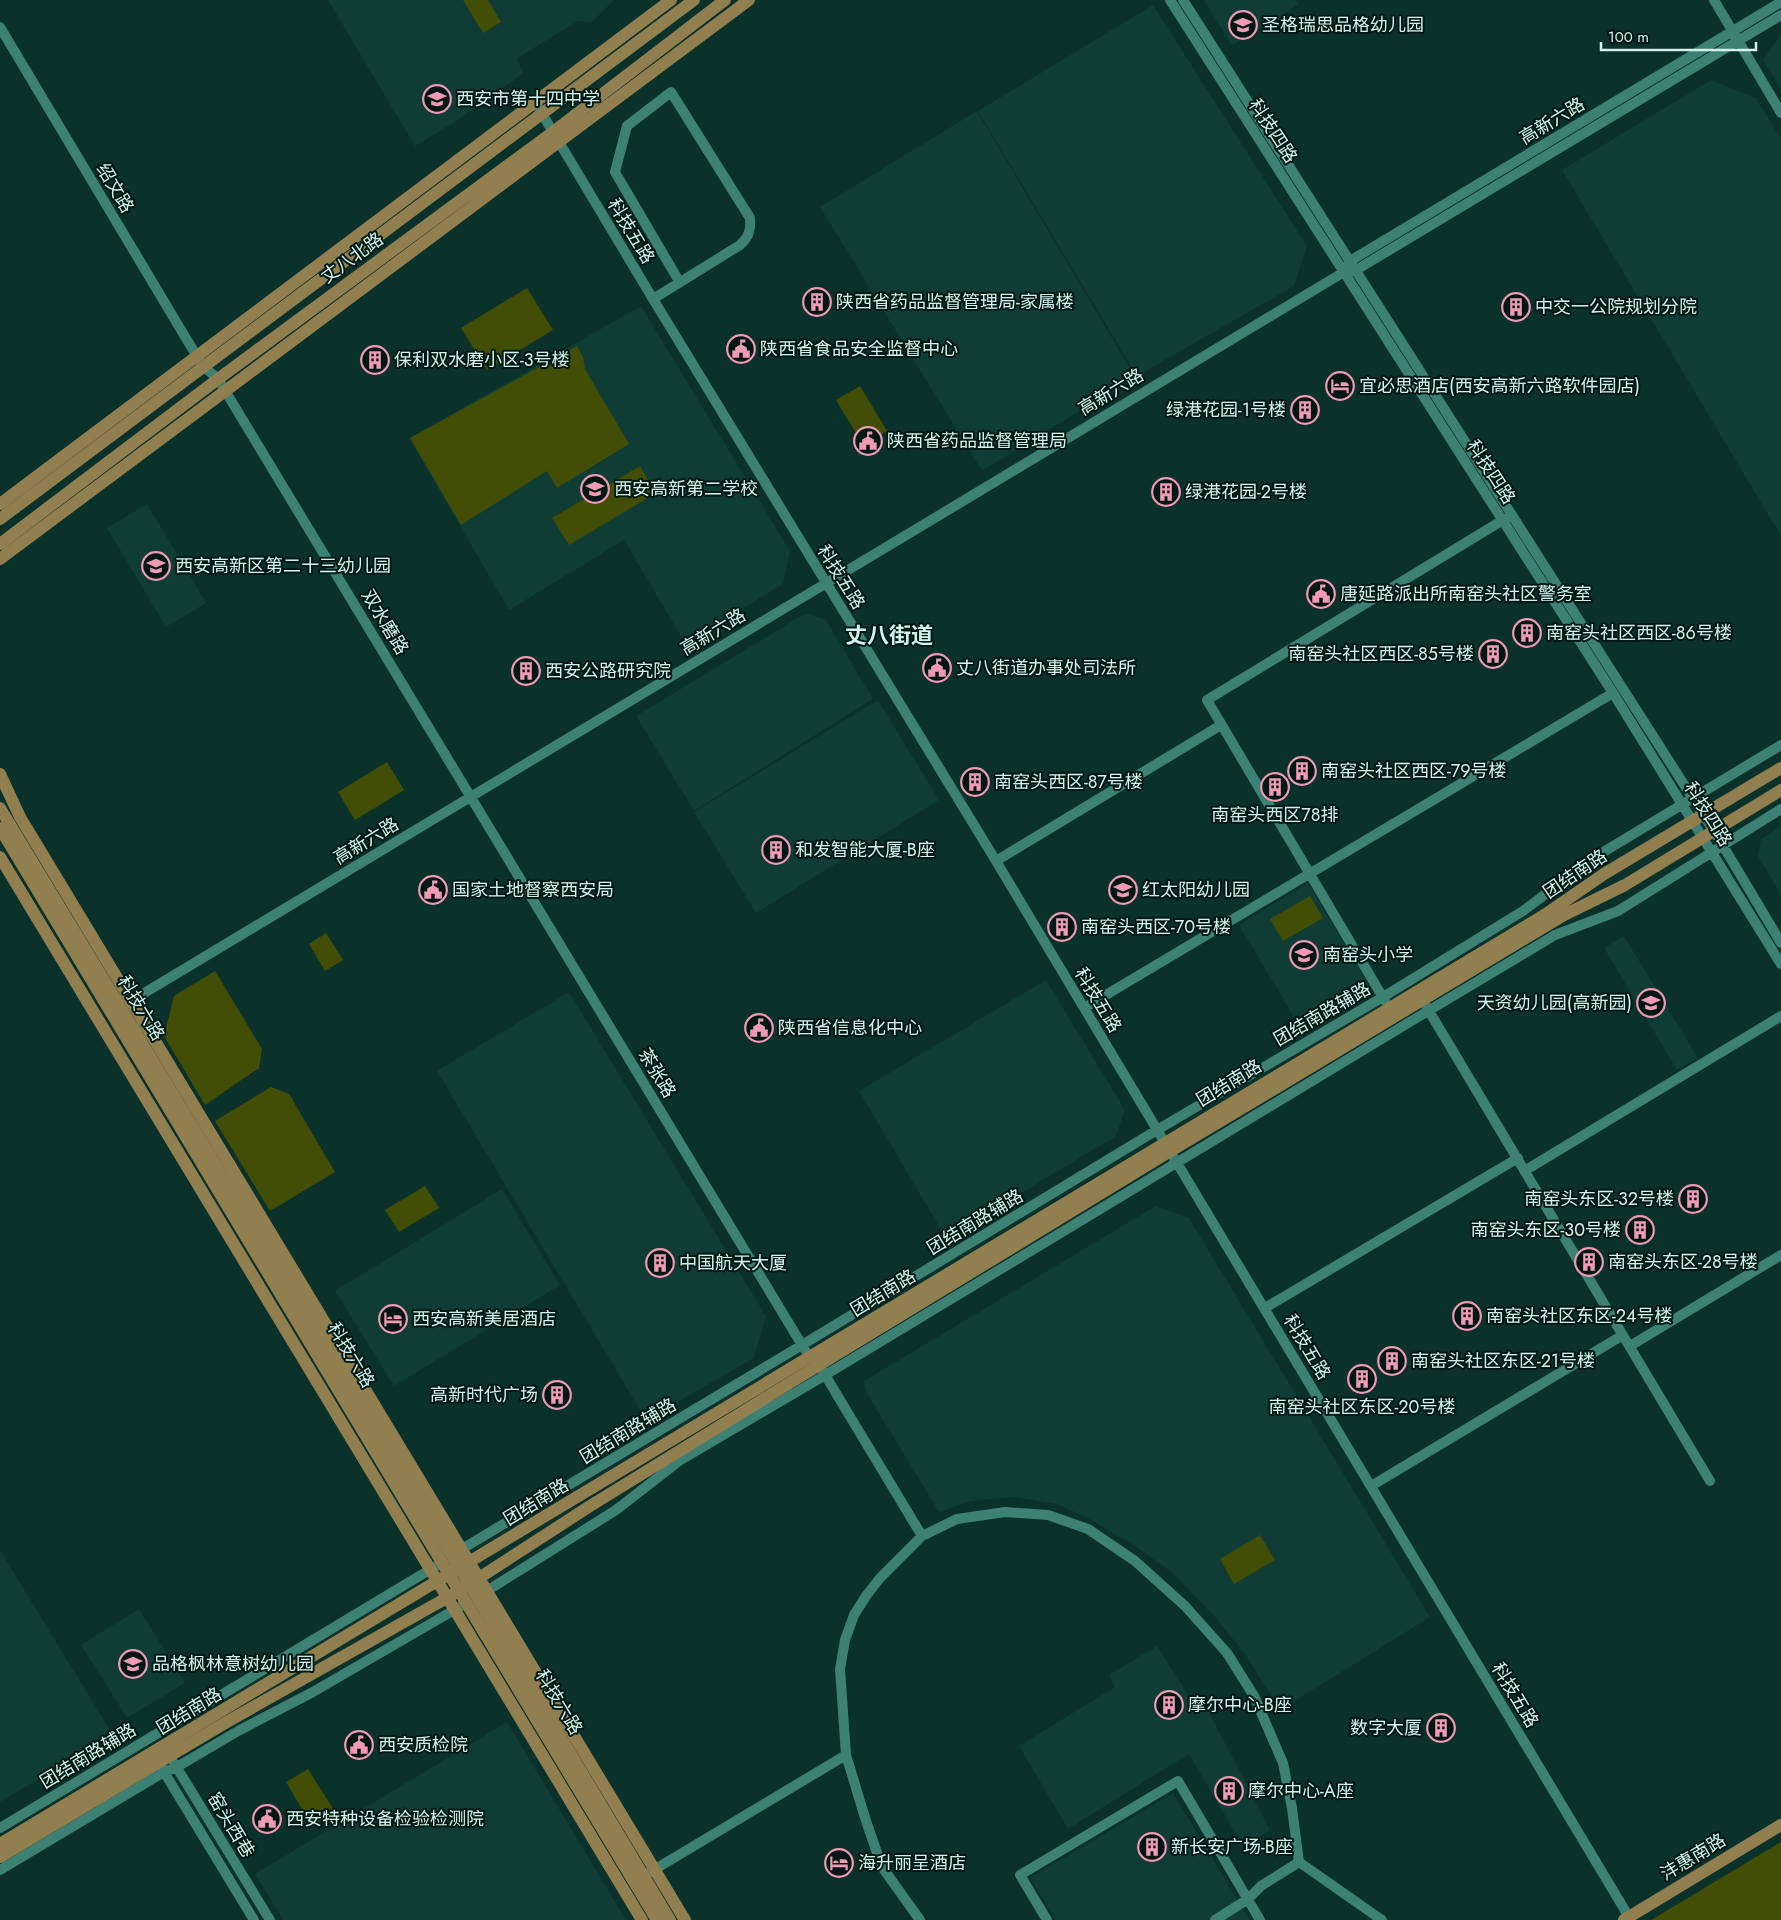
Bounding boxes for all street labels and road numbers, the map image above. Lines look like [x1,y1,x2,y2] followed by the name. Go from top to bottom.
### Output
[1514,91,1590,151] street label: 高新六路
[1242,94,1304,168] street label: 科技四路
[90,158,140,218] street label: 绍文路
[601,193,661,269] street label: 科技五路
[315,226,389,290] street label: 丈八北路
[1073,362,1149,422] street label: 高新六路
[1460,435,1522,509] street label: 科技四路
[811,540,871,614] street label: 科技五路
[355,584,415,660] street label: 双水磨路
[675,602,751,662] street label: 高新六路
[1678,777,1738,851] street label: 科技四路
[328,811,404,871] street label: 高新六路
[1538,843,1612,905] street label: 团结南路
[1068,962,1128,1038] street label: 科技五路
[111,970,171,1046] street label: 科技六路
[1269,976,1375,1052] street label: 团结南路辅路
[632,1043,682,1103] street label: 茶张路
[1191,1053,1267,1113] street label: 团结南路
[922,1183,1028,1261] street label: 团结南路辅路
[845,1263,921,1323] street label: 团结南路
[1277,1309,1337,1385] street label: 科技五路
[321,1317,381,1393] street label: 科技六路
[575,1392,681,1470] street label: 团结南路辅路
[498,1472,574,1532] street label: 团结南路
[1485,1657,1545,1733] street label: 科技五路
[529,1664,589,1740] street label: 科技六路
[151,1681,227,1741] street label: 团结南路
[35,1717,141,1795] street label: 团结南路辅路
[201,1787,261,1863] street label: 窑头西巷
[1655,1827,1731,1887] street label: 沣惠南路

